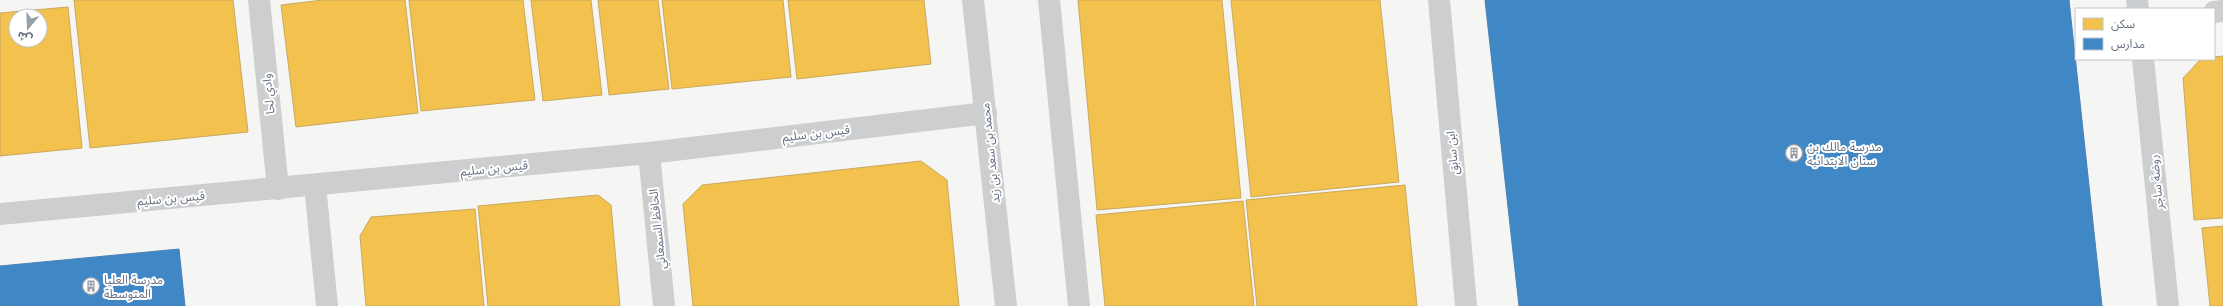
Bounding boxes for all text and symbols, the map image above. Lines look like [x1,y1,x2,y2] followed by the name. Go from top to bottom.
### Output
[8,8,48,48] north arrow
[2075,8,2215,60] legend
[2111,16,2135,31] text: سكن
[15,28,34,47] text: ش
[2111,36,2145,51] text: مدارس
[258,73,280,115] street label: وادي لحا
[977,102,1003,204] street label: محمد بن سعد بن زيد
[781,121,851,147] street label: قيس بن سليم
[1443,130,1462,176] street label: ابن سابق
[1807,139,1882,168] place label: مدرسة مالك بن سنان الابتدائية
[1784,143,1804,163] building icon: مدرسة مالك بن سنان الابتدائية
[2146,154,2166,211] street label: روضة ساجر
[459,157,529,181] street label: قيس بن سليم
[136,188,206,210] street label: قيس بن سليم
[645,188,671,270] street label: الحافظ السمعاني
[104,272,163,301] place label: مدرسة العليا المتوسطة
[81,276,101,296] building icon: مدرسة العليا المتوسطة

